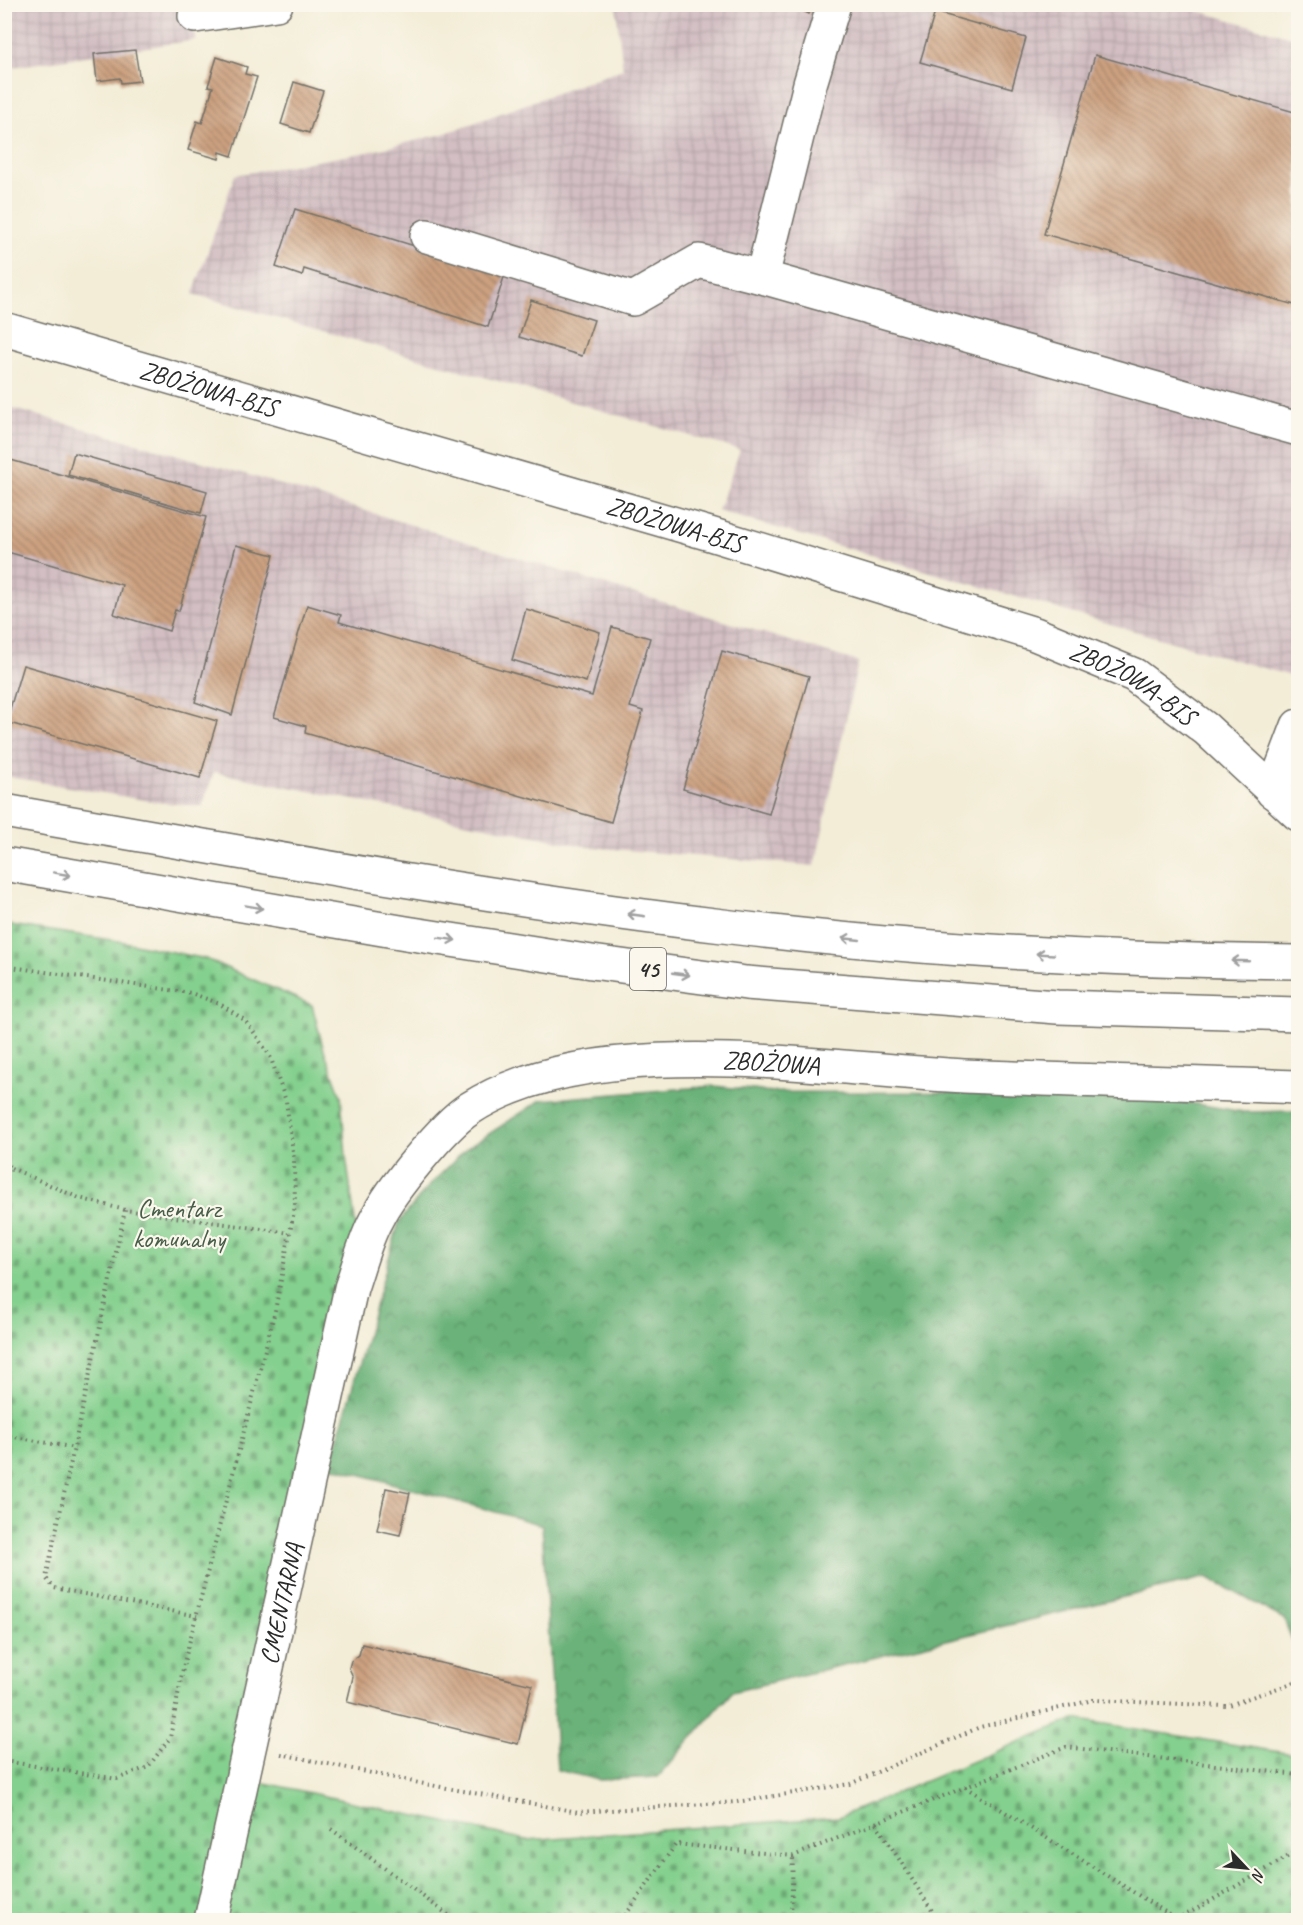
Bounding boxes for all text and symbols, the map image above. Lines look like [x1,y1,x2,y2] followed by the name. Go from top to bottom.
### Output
[136,353,284,425] street label: ZBOŻOWA-BIS
[603,488,751,561] street label: ZBOŻOWA-BIS
[1065,634,1205,734] street label: ZBOŻOWA-BIS
[52,868,71,879] one-way arrow
[244,902,264,913] one-way arrow
[627,909,647,920] one-way arrow
[841,933,861,944] one-way arrow
[436,934,456,945] one-way arrow
[630,948,666,990] road number: 45
[1036,949,1056,960] one-way arrow
[1231,955,1251,967] one-way arrow
[671,968,690,979] one-way arrow
[722,1043,822,1081] street label: ZBOŻOWA
[133,1192,227,1255] park label: Cmentarz komunalny
[252,1539,311,1667] street label: CMENTARNA
[1216,1838,1276,1898] north arrow
[1246,1865,1270,1886] text: N

